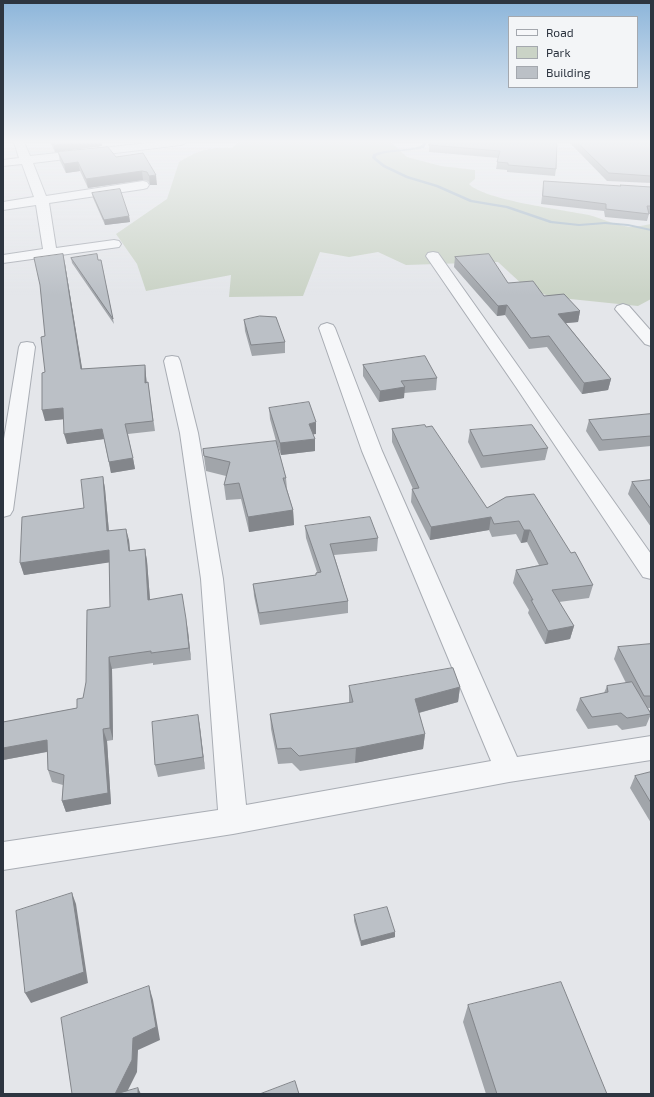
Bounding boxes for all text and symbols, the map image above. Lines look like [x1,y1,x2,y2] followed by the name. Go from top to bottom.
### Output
[508,16,638,88] legend
[546,25,574,39] text: Road
[546,45,571,59] text: Park
[546,65,590,79] text: Building

